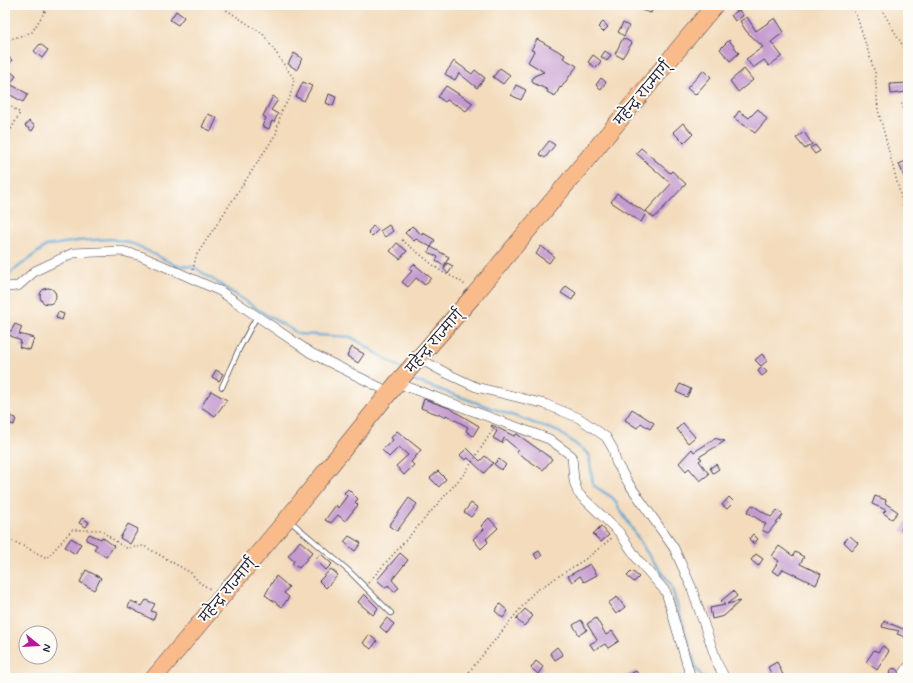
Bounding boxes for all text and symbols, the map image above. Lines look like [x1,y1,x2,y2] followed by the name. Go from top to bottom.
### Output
[608,55,676,131] street label: महेन्द्र राज्मार्ग्
[399,303,469,379] street label: महेन्द्र राज्मार्ग्
[193,552,261,628] street label: महेन्द्र राज्मार्ग्
[18,625,58,665] north arrow
[39,642,54,653] text: N

